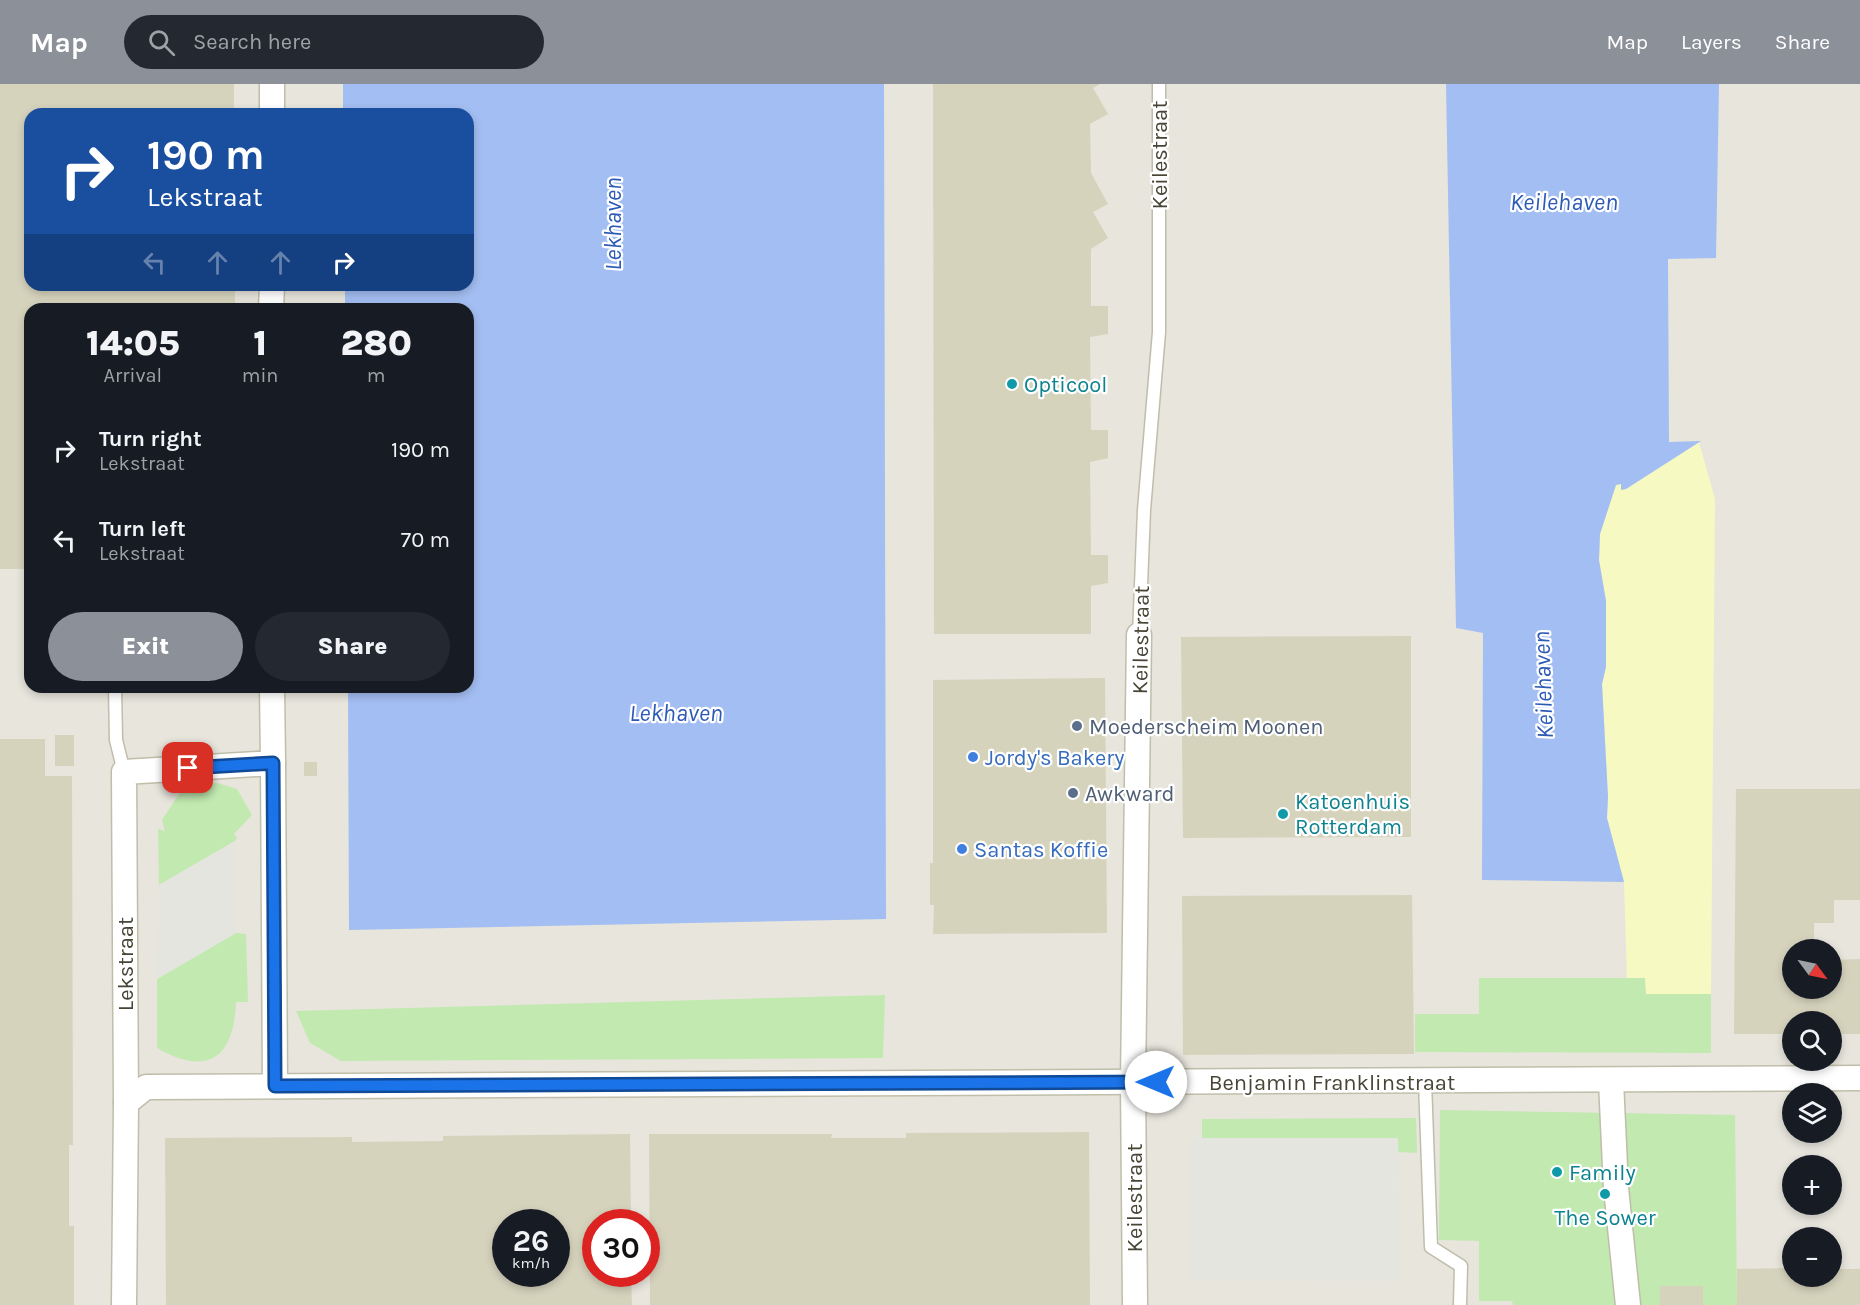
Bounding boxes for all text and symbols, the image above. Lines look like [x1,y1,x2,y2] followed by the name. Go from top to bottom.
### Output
[124,15,544,69] search box
[30,26,88,59] text: Map
[145,26,178,59] icon: search
[193,29,311,55] text: Search here
[1606,30,1648,54] text: Map
[1681,30,1742,54] text: Layers
[1775,30,1830,54] text: Share
[1147,101,1173,209] street label: Keilestraat
[147,130,265,180] text: 190 m
[48,132,126,210] icon: right
[599,177,627,271] water label: Lekhaven
[147,181,263,213] text: Lekstraat
[1510,188,1618,216] water label: Keilehaven
[138,246,171,279] icon: left
[201,246,234,279] icon: ahead
[264,246,297,279] icon: ahead
[327,246,360,279] icon: right
[86,322,180,364] text: 14:05
[253,322,267,364] text: 1
[340,322,412,364] text: 280
[104,364,162,387] text: Arrival
[242,364,278,387] text: min
[367,364,386,387] text: m
[1024,372,1107,398] place label: Opticool
[1005,377,1019,391] marker: Opticool
[99,426,202,452] text: Turn right
[48,434,81,467] icon: right
[391,437,450,463] text: 190 m
[99,452,185,475] text: Lekstraat
[99,516,186,542] text: Turn left
[48,524,81,557] icon: left
[401,527,450,553] text: 70 m
[99,542,185,565] text: Lekstraat
[1127,585,1155,695] street label: Keilestraat
[48,612,243,681] button: Exit
[255,612,450,681] button: Share
[1527,631,1559,739] water label: Keilehaven
[629,699,723,727] water label: Lekhaven
[1089,714,1324,740] place label: Moederscheim Moonen
[1070,719,1084,733] marker: Moederscheim Moonen
[162,742,213,793] pin
[985,745,1125,771] place label: Jordy's Bakery
[966,750,980,764] marker: Jordy's Bakery
[171,751,204,784] icon: arrive
[1085,781,1174,807] place label: Awkward
[1066,786,1080,800] marker: Awkward
[1295,789,1410,840] place label: Katoenhuis Rotterdam
[1276,807,1290,821] marker: Katoenhuis Rotterdam
[974,837,1108,863] place label: Santas Koffie
[955,842,969,856] marker: Santas Koffie
[113,917,139,1011] street label: Lekstraat
[1782,939,1842,999] north arrow
[1782,939,1842,1287] map controls
[1782,1011,1842,1071] button: search
[1124,1050,1188,1114] position arrow
[1209,1070,1455,1096] street label: Benjamin Franklinstraat
[1782,1083,1842,1143] button: layers
[1122,1144,1148,1252] street label: Keilestraat
[1782,1155,1842,1215] button: +
[1569,1160,1636,1186] place label: Family
[1550,1165,1564,1179] marker: Family
[1598,1187,1612,1201] marker: The Sower
[1554,1205,1656,1231] place label: The Sower
[582,1209,660,1287] speed limit sign: 30
[513,1223,549,1259] text: 26
[1782,1227,1842,1287] button: −
[512,1254,550,1272] text: km/h

